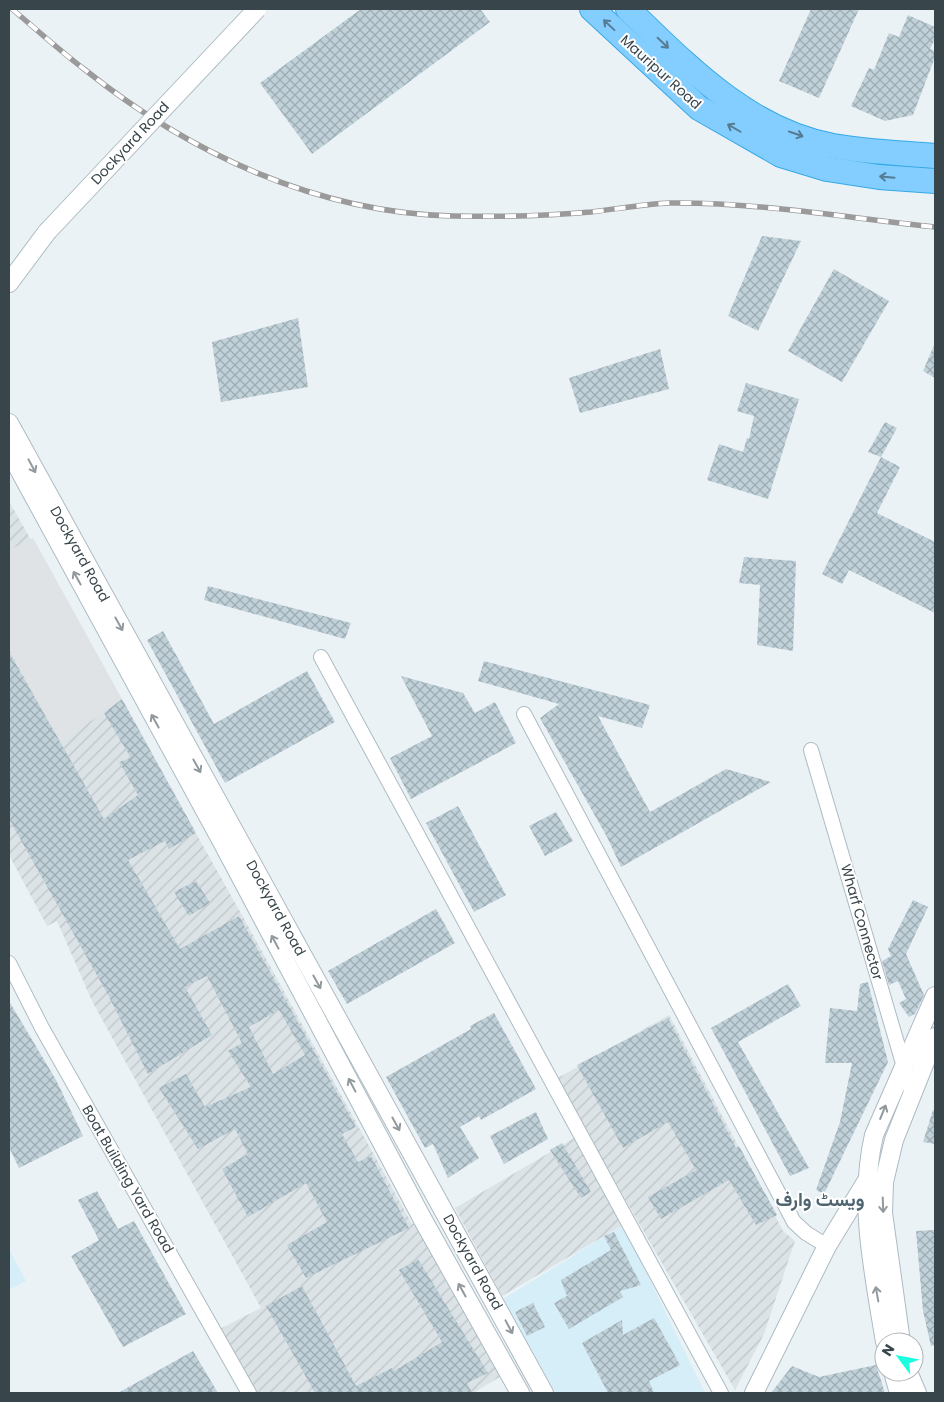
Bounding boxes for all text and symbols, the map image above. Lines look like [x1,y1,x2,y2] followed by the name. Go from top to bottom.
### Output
[603,19,616,31] one-way arrow
[616,30,706,114] street label: Mauripur Road
[657,37,670,49] one-way arrow
[86,97,174,189] street label: Dockyard Road
[726,123,741,133] one-way arrow
[787,130,803,139] one-way arrow
[879,173,895,182] one-way arrow
[27,458,37,473] one-way arrow
[45,502,115,606] street label: Dockyard Road
[72,571,82,586] one-way arrow
[114,616,124,630] one-way arrow
[150,714,160,728] one-way arrow
[193,758,202,773] one-way arrow
[241,856,311,960] street label: Dockyard Road
[836,862,888,982] street label: Wharf Connector
[270,935,280,949] one-way arrow
[313,975,323,989] one-way arrow
[347,1078,356,1093] one-way arrow
[77,1101,179,1257] street label: Boat Building Yard Road
[879,1105,889,1120] one-way arrow
[392,1116,402,1131] one-way arrow
[775,1186,865,1213] district label: ویسٹ وارف
[879,1197,888,1213] one-way arrow
[438,1210,508,1314] street label: Dockyard Road
[457,1282,467,1297] one-way arrow
[872,1286,882,1302] one-way arrow
[504,1320,514,1335] one-way arrow
[874,1332,924,1382] north arrow
[877,1340,899,1360] text: N

